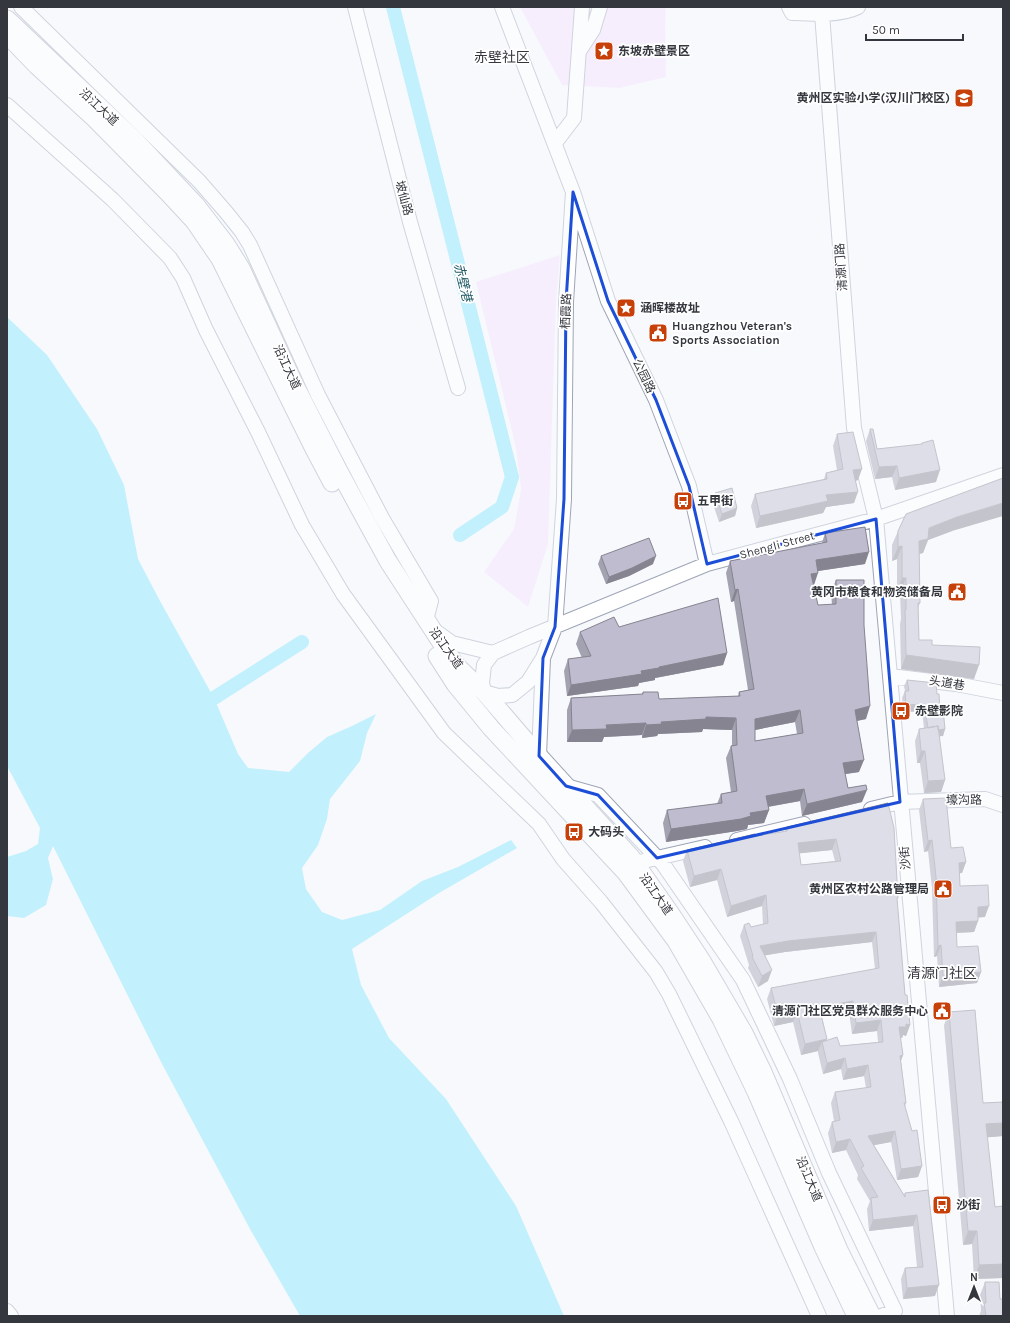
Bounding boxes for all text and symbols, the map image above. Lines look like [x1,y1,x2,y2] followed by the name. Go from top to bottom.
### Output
[866,16,963,42] scale bar
[872,23,900,37] text: 50 m
[593,40,615,62] place icon: 东坡赤壁景区
[618,44,690,58] place label: 东坡赤壁景区
[474,49,530,66] district label: 赤壁社区
[77,86,121,128] street label: 沿江大道
[953,87,975,109] school or university icon: 黄州区实验小学(汉川门校区)
[796,91,950,105] place label: 黄州区实验小学(汉川门校区)
[393,179,415,217] street label: 坡仙路
[832,243,850,291] street label: 清源门路
[451,261,475,305] water label: 赤壁港
[558,293,574,329] street label: 栖霞路
[615,297,637,319] place icon: 涵晖楼故址
[640,301,700,315] place label: 涵晖楼故址
[672,319,792,347] place label: Huangzhou Veteran's Sports Association
[647,322,669,344] public building icon: Huangzhou Veteran's Sports Association
[271,342,303,392] street label: 沿江大道
[630,357,658,395] street label: 公园路
[672,490,694,512] bus stop icon: 五甲街
[697,494,733,508] place label: 五甲街
[738,528,817,562] street label: Shengli Street
[946,581,968,603] public building icon: 黄冈市粮食和物资储备局
[811,585,943,599] place label: 黄冈市粮食和物资储备局
[426,624,466,672] street label: 沿江大道
[928,673,966,693] street label: 头道巷
[890,700,912,722] bus stop icon: 赤壁影院
[915,704,963,718] place label: 赤壁影院
[946,793,982,807] street label: 壕沟路
[563,821,585,843] bus stop icon: 大码头
[588,825,624,839] place label: 大码头
[897,845,913,871] street label: 沙街
[636,870,676,918] street label: 沿江大道
[932,878,954,900] public building icon: 黄州区农村公路管理局
[809,882,929,896] place label: 黄州区农村公路管理局
[907,965,977,982] district label: 清源门社区
[931,1000,953,1022] public building icon: 清源门社区党员群众服务中心
[772,1004,928,1018] place label: 清源门社区党员群众服务中心
[793,1154,825,1204] street label: 沿江大道
[931,1194,953,1216] bus stop icon: 沙街
[956,1198,980,1212] place label: 沙街
[954,1267,994,1307] north arrow
[970,1271,978,1284] text: N

